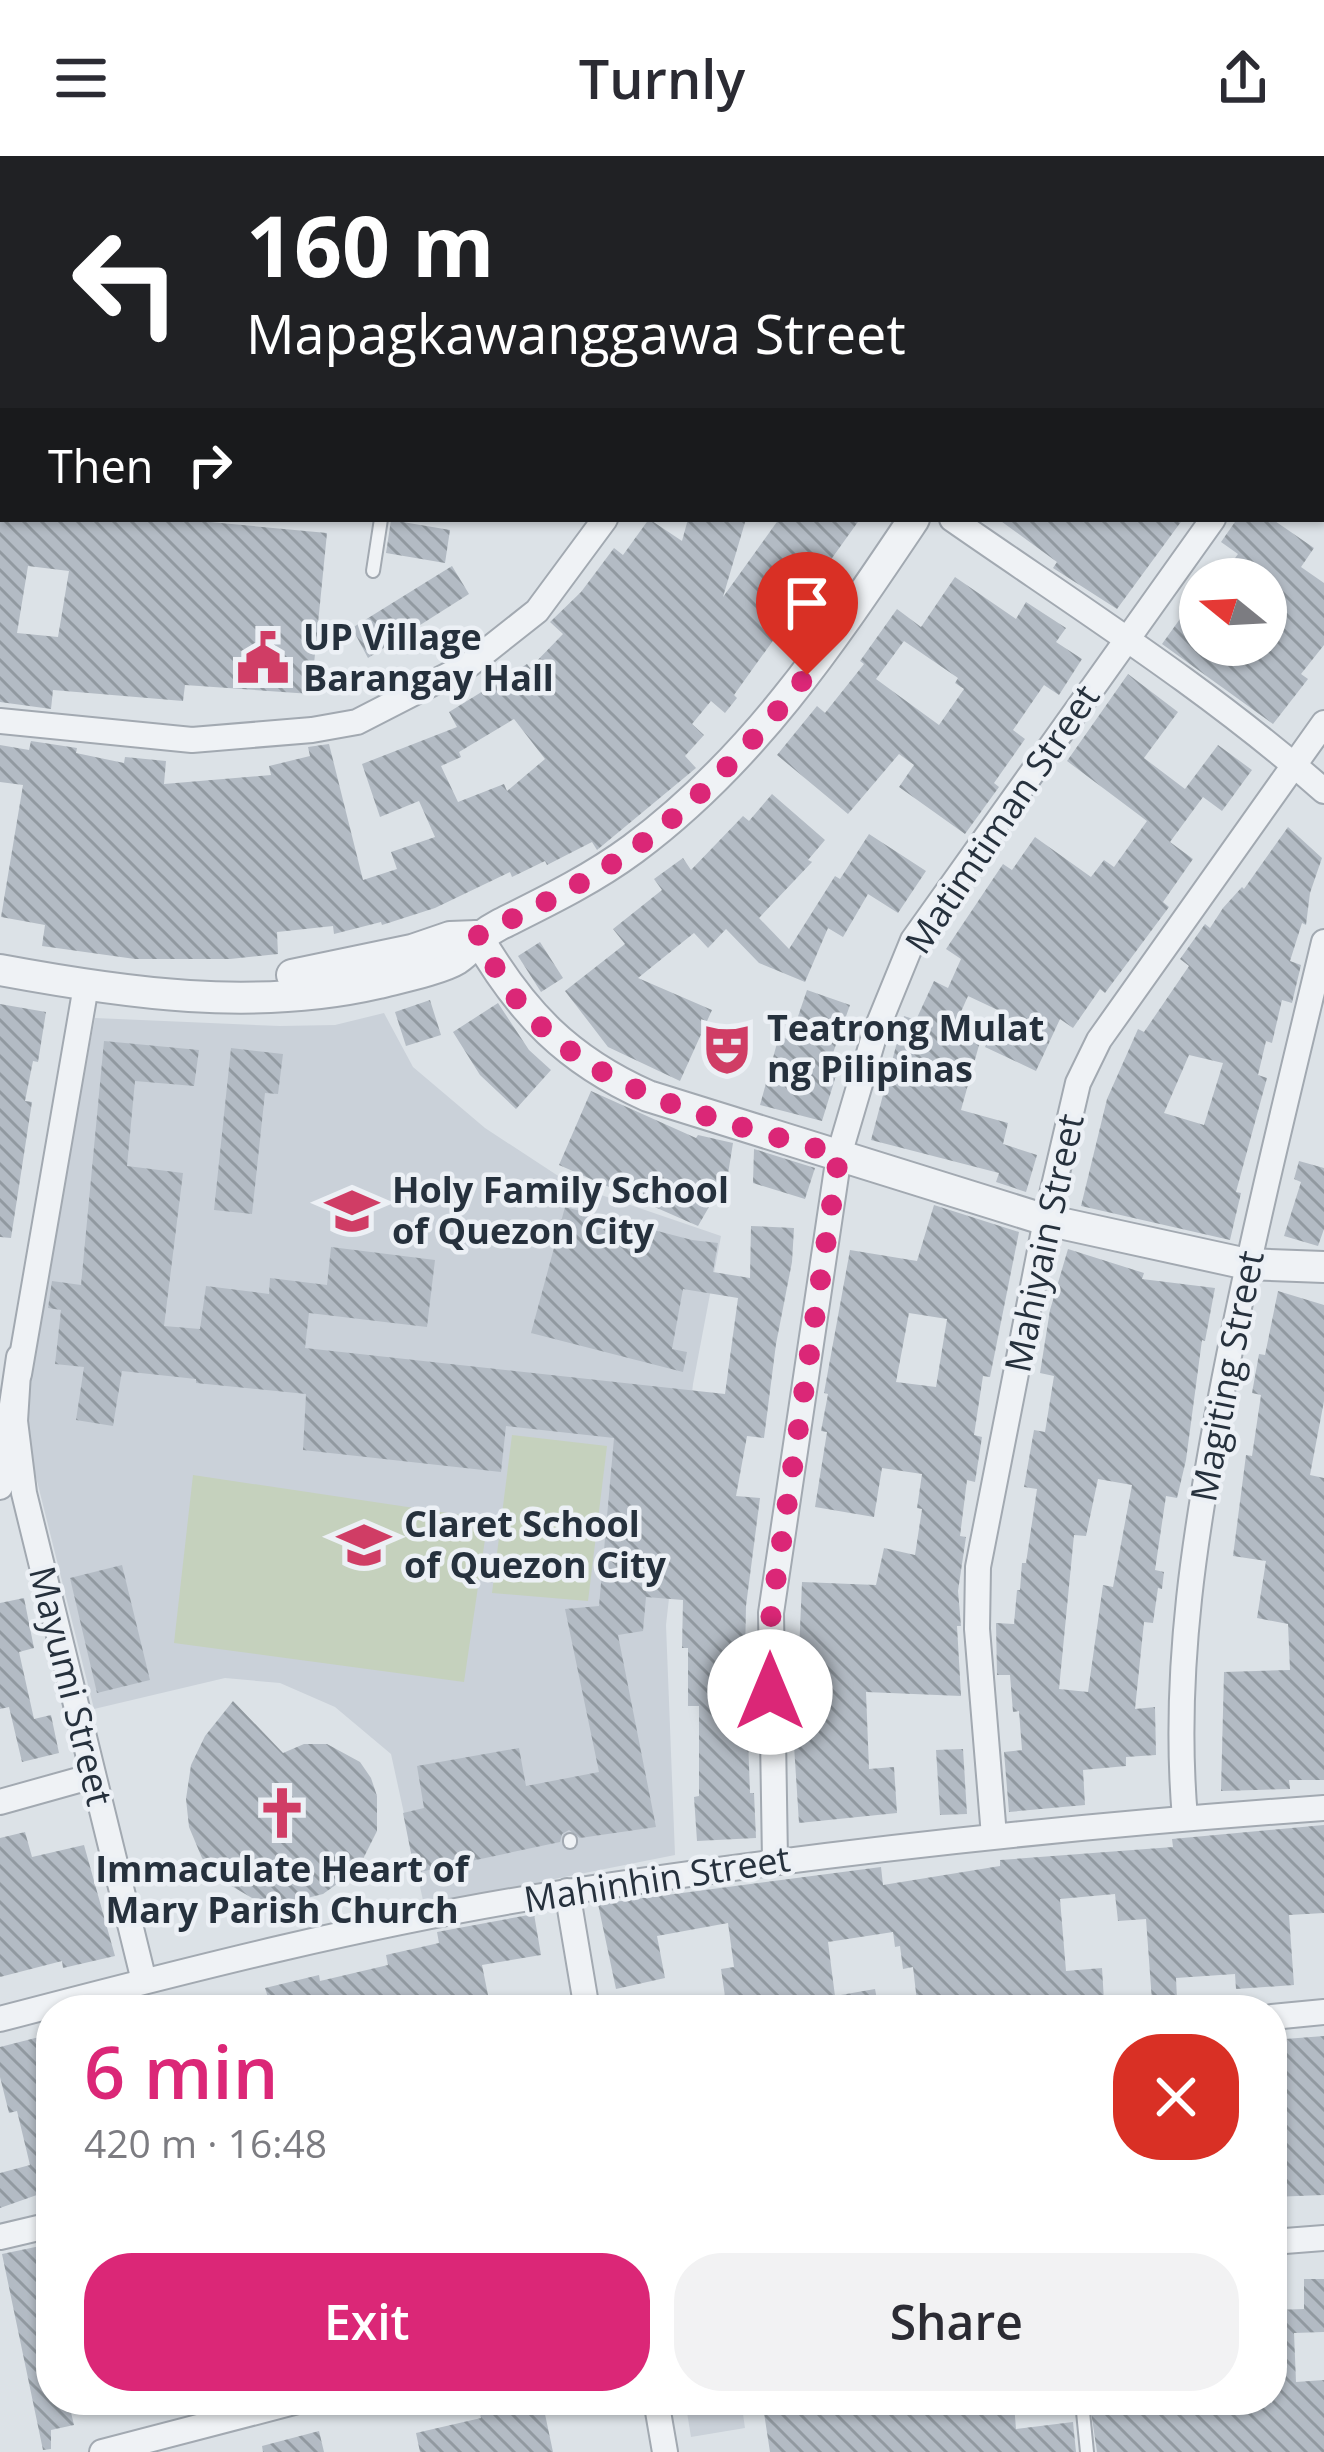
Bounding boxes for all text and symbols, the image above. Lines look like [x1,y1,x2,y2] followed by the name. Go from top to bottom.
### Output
[579,41,745,115] text: Turnly
[48,45,114,111] icon: menu
[1210,45,1276,111] icon: share
[246,187,494,302] text: 160 m
[48,204,204,360] icon: left
[246,296,906,370] text: Mapagkawanggawa Street
[177,432,243,498] icon: right
[48,435,153,496] text: Then
[756,552,858,675] pin
[1179,558,1287,666] north arrow
[1179,558,1287,666] map controls
[774,570,840,636] icon: arrive
[303,612,554,702] place label: UP Village Barangay Hall
[234,629,292,687] public building icon: UP Village Barangay Hall
[893,675,1110,963] street label: Matimtiman Street
[767,1003,1044,1093] place label: Teatrong Mulat ng Pilipinas
[698,1020,756,1078] theatre icon: Teatrong Mulat ng Pilipinas
[992,1109,1095,1376] street label: Mahiyain Street
[392,1165,729,1255] place label: Holy Family School of Quezon City
[323,1182,381,1240] school or university icon: Holy Family School of Quezon City
[1178,1246,1275,1505] street label: Magiting Street
[404,1499,667,1589] place label: Claret School of Quezon City
[335,1516,393,1574] school or university icon: Claret School of Quezon City
[18,1561,125,1811] street label: Mayumi Street
[707,1629,833,1755] position arrow
[253,1784,311,1842] church icon: Immaculate Heart of Mary Parish Church
[520,1833,793,1924] street label: Mahinhin Street
[95,1844,471,1934] place label: Immaculate Heart of Mary Parish Church
[84,2022,278,2120] text: 6 min
[1113,2034,1239,2160] button: close
[84,2116,327,2169] text: 420 m · 16:48
[84,2253,650,2391] button: Exit
[674,2253,1239,2391] button: Share

